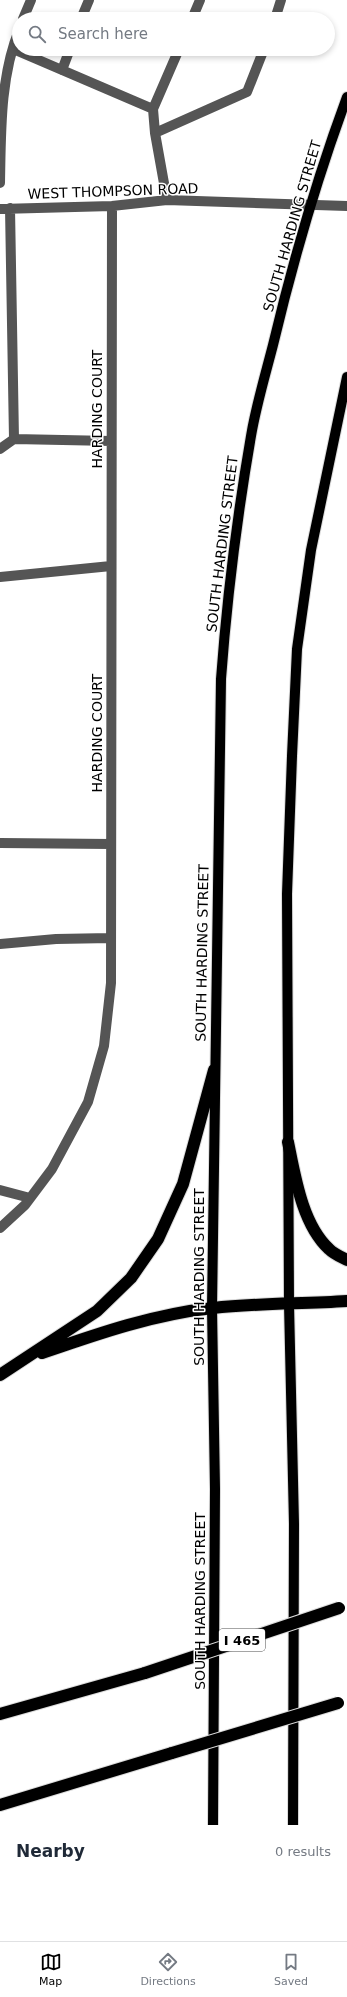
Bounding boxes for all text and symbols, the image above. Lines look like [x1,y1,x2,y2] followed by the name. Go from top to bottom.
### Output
[12,12,335,56] search box
[26,23,48,45] icon: search
[58,25,148,43] text: Search here
[260,138,324,314] street label: SOUTH HARDING STREET
[27,180,199,202] street label: WEST THOMPSON ROAD
[89,349,105,468] street label: HARDING COURT
[203,454,241,633] street label: SOUTH HARDING STREET
[89,673,105,792] street label: HARDING COURT
[192,864,212,1042] street label: SOUTH HARDING STREET
[191,1188,207,1366] street label: SOUTH HARDING STREET
[192,1512,208,1690] street label: SOUTH HARDING STREET
[219,1629,265,1651] road number: I 465
[16,1841,85,1861] text: Nearby
[275,1844,331,1859] text: 0 results
[39,1951,62,1988] tab: Map
[140,1951,196,1988] tab: Directions
[274,1951,308,1988] tab: Saved

